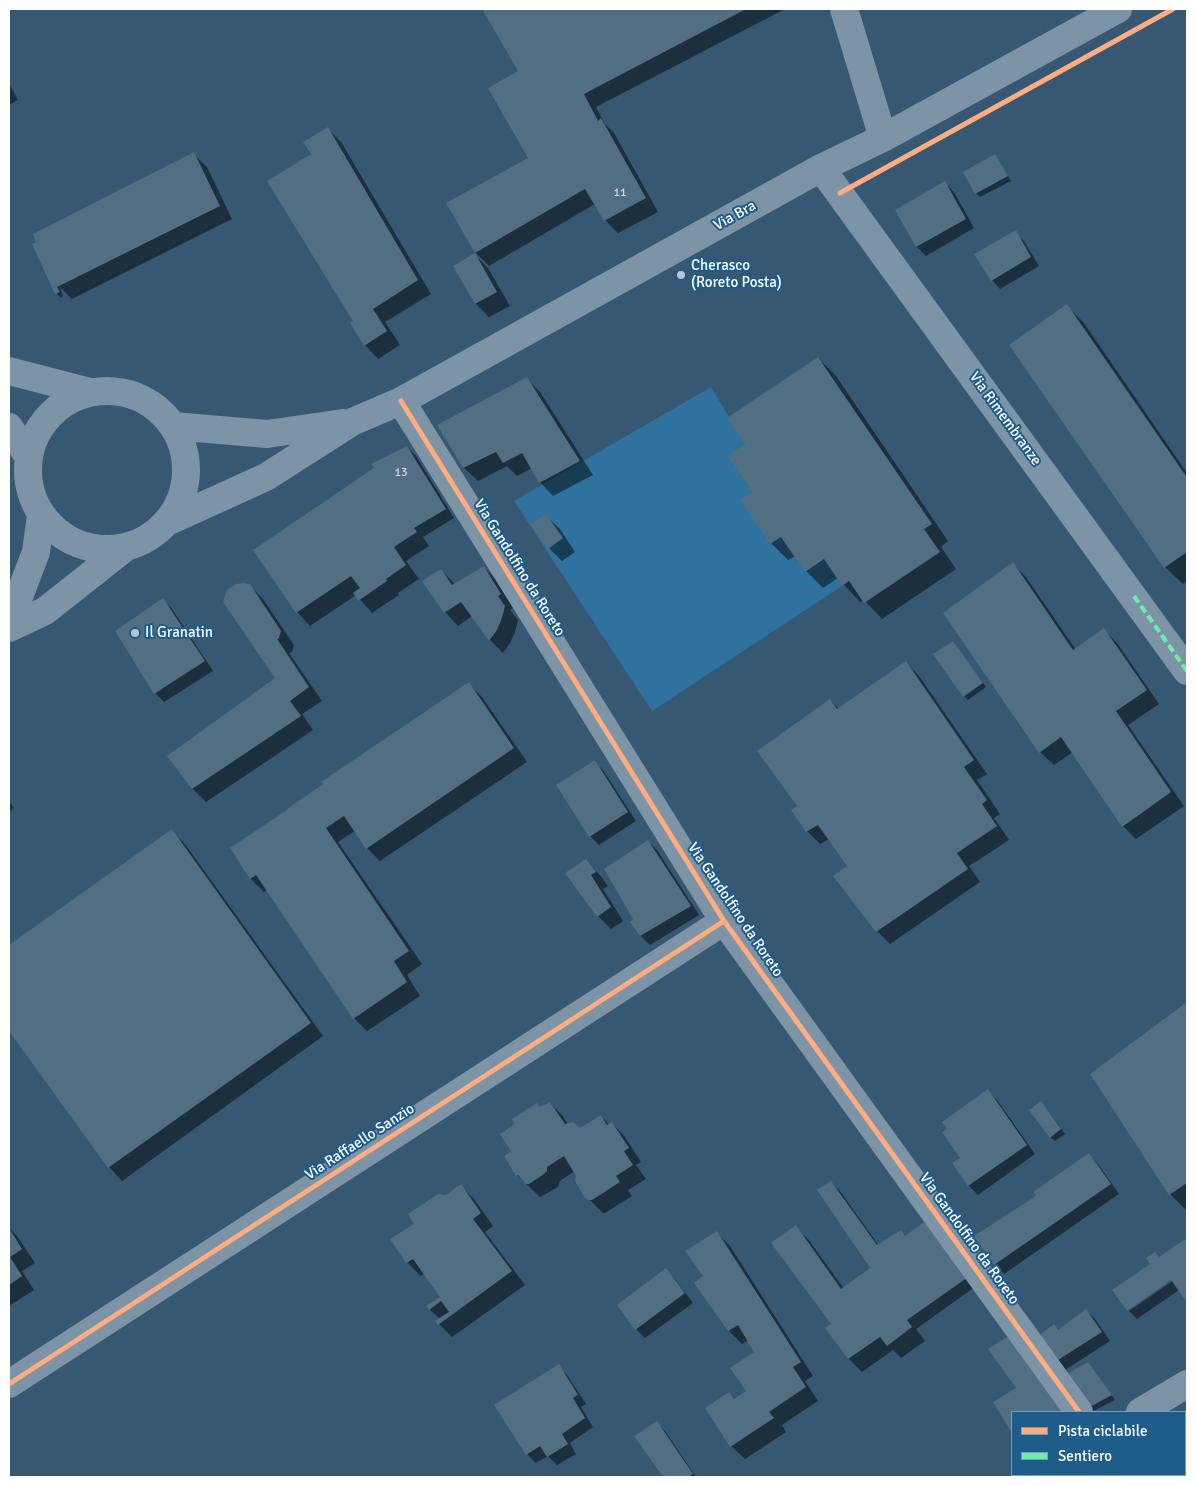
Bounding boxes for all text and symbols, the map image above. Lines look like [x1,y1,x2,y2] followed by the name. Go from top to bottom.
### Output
[614,186,626,200] house number: 11
[711,197,759,235] street label: Via Bra
[691,257,782,292] place label: Cherasco (Roreto Posta)
[675,269,687,281] marker: Cherasco (Roreto Posta)
[965,369,1045,469] street label: Via Rimembranze
[395,466,407,480] house number: 13
[469,496,569,640] street label: Via Gandolfino da Roreto
[145,624,213,642] place label: Il Granatin
[129,627,141,639] marker: Il Granatin
[683,839,787,981] street label: Via Gandolfino da Roreto
[302,1100,418,1184] street label: Via Raffaello Sanzio
[915,1170,1023,1308] street label: Via Gandolfino da Roreto
[1011,1411,1186,1476] legend
[1058,1422,1147,1440] text: Pista ciclabile
[1058,1447,1112,1465] text: Sentiero

